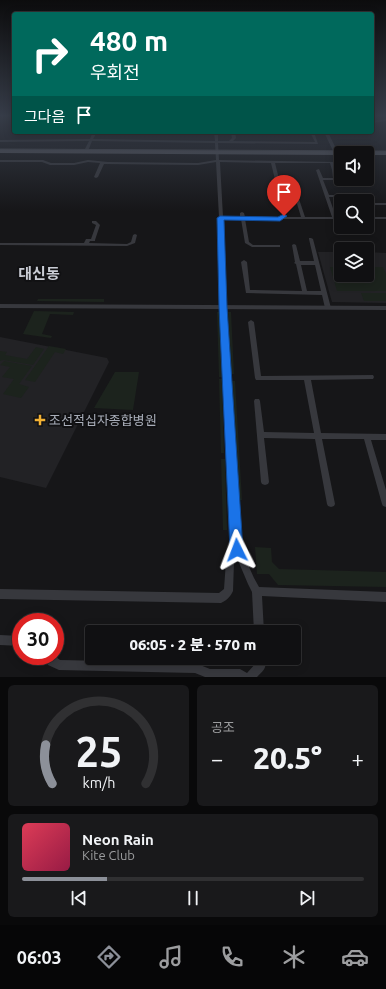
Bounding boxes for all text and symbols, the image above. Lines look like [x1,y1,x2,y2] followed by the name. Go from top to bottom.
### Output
[90,25,168,56] text: 480 m
[24,28,76,80] icon: right
[90,62,140,82] text: 우회전
[73,104,95,126] icon: arrive
[24,108,65,125] text: 그다음
[334,146,374,282] map controls
[334,146,374,186] button: sound
[267,175,301,216] pin
[273,181,295,203] icon: arrive
[334,194,374,234] button: search
[334,242,374,282] button: layers
[18,265,60,282] district label: 대신동
[49,413,157,427] place label: 조선적십자종합병원
[34,414,46,426] marker: 조선적십자종합병원
[216,529,258,571] position arrow
[12,613,64,665] speed limit sign: 30
[129,636,257,653] text: 06:05 · 2 분 · 570 m
[211,720,235,734] text: 공조
[75,727,122,774] text: 25
[253,741,322,775] text: 20.5°
[211,746,223,771] text: −
[352,746,364,771] text: +
[82,774,115,790] text: km/h
[82,831,154,848] text: Neon Rain
[82,848,135,862] text: Kite Club
[68,887,90,909] icon: previous
[182,887,204,909] icon: pause
[296,887,318,909] icon: next
[95,943,123,971] icon: directions
[157,943,185,971] icon: music
[218,943,246,971] icon: phone
[280,943,308,971] icon: climate
[341,943,369,971] icon: car
[17,947,62,967] text: 06:03

